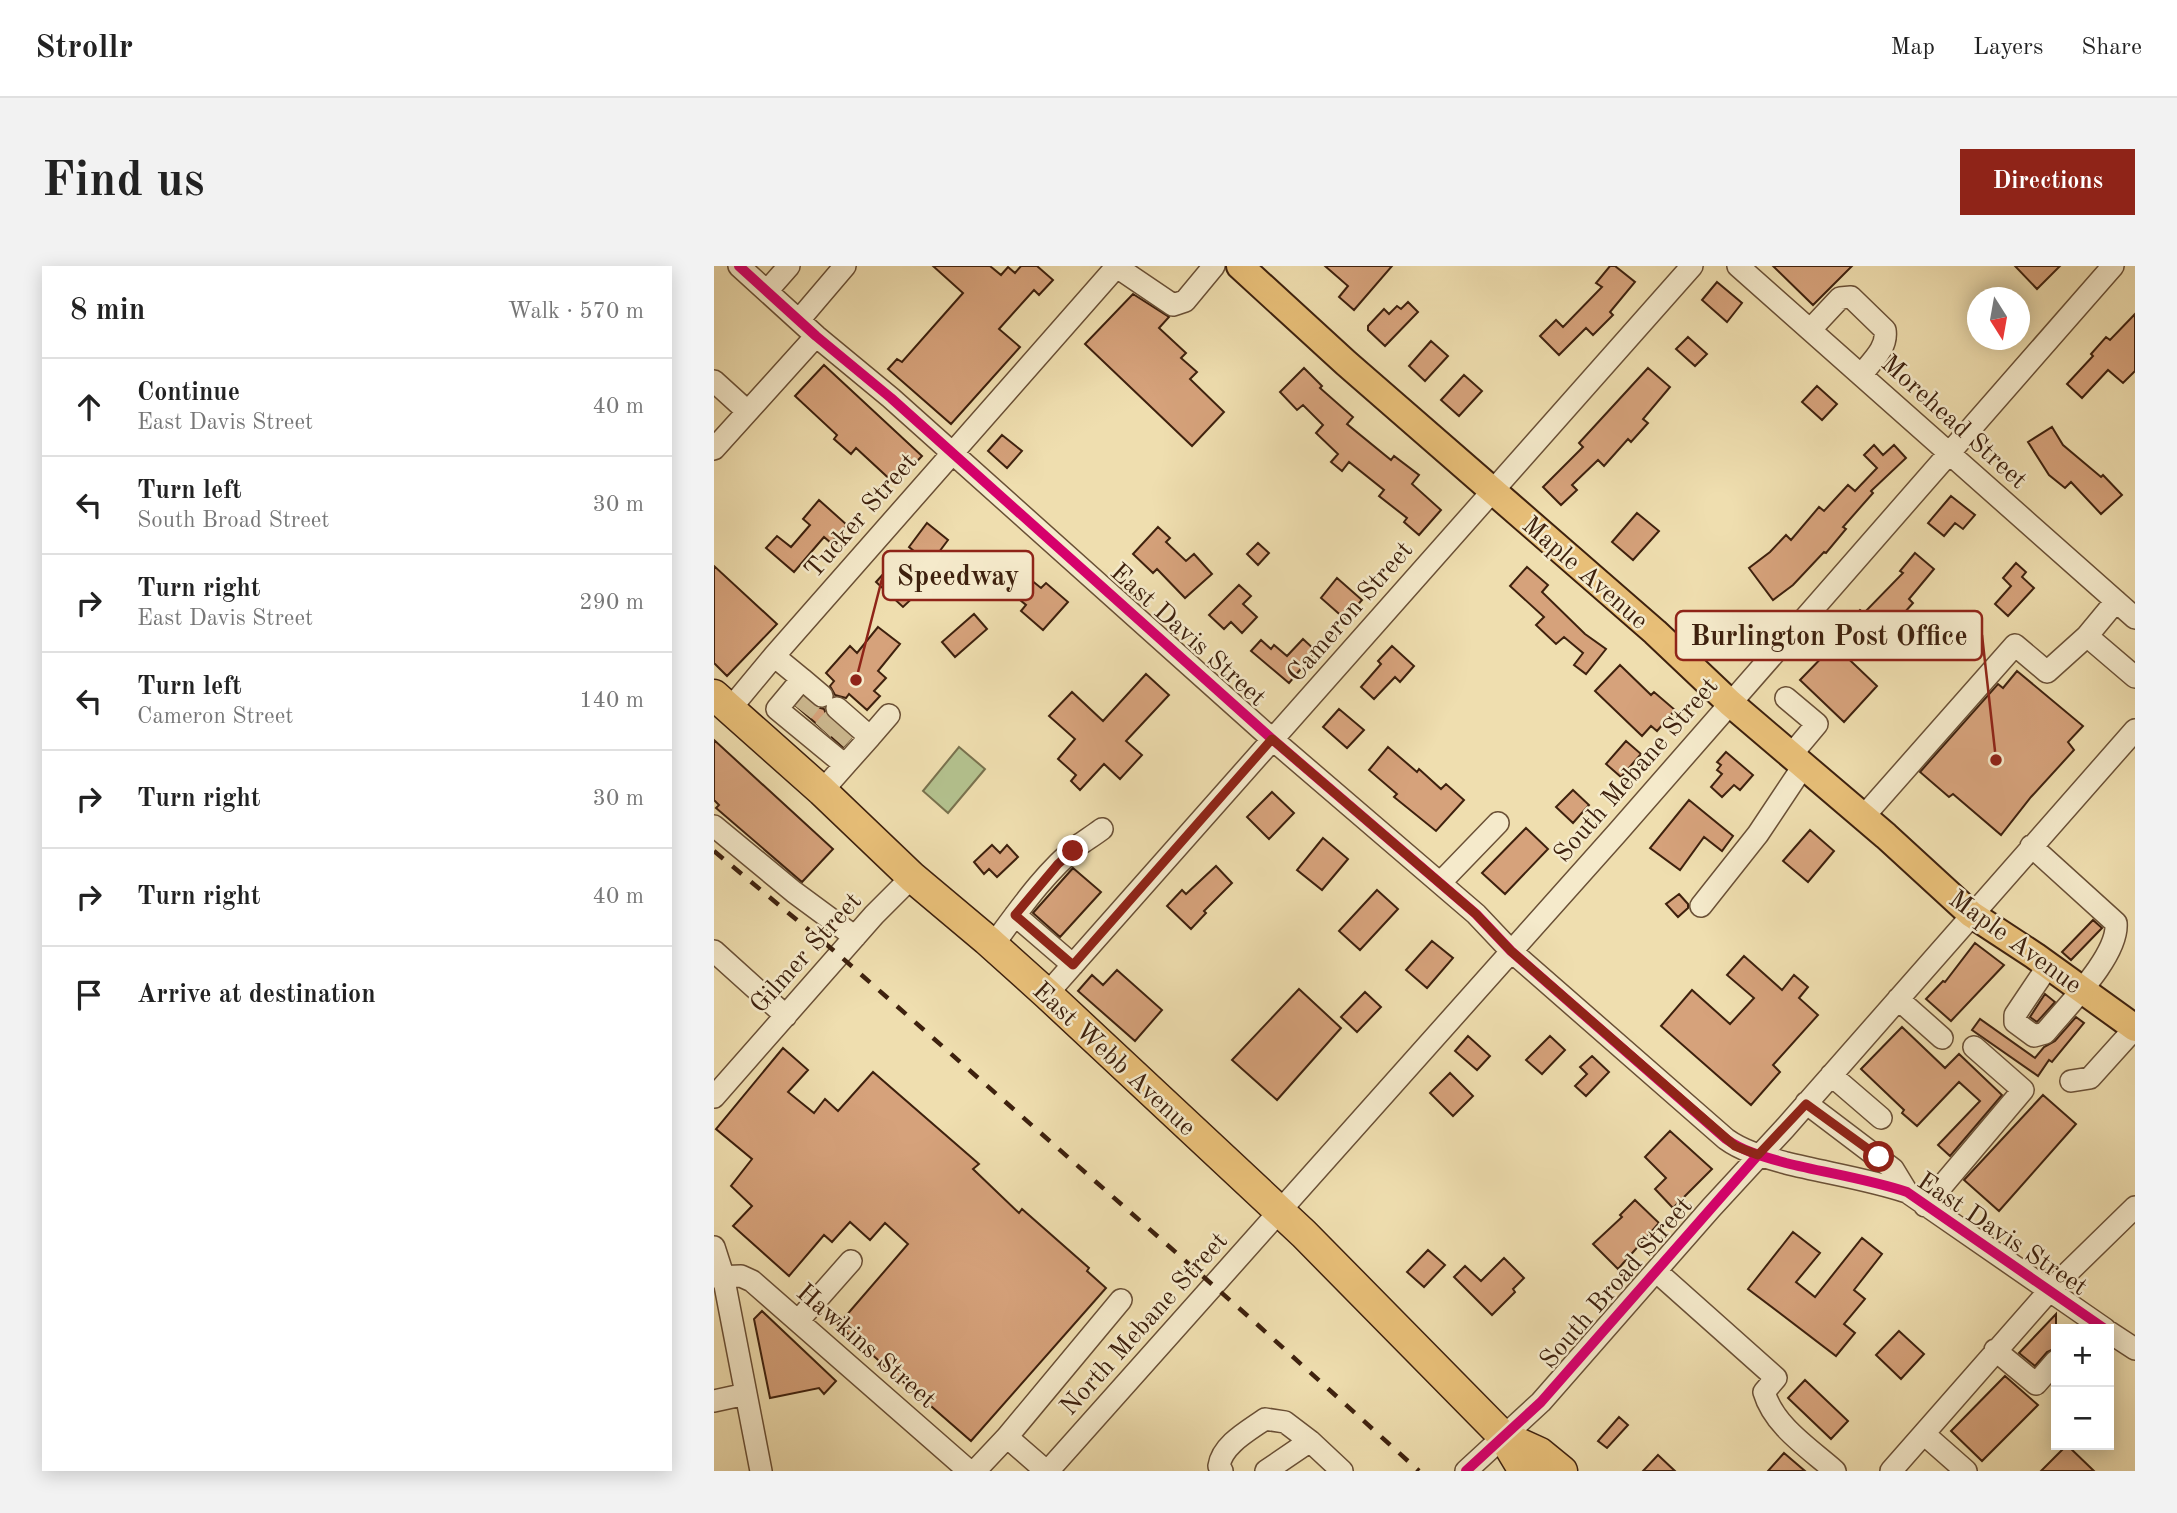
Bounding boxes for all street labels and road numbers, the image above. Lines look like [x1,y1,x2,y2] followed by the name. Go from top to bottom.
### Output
[1876,351,2031,494] street label: Morehead Street
[800,449,923,584] street label: Tucker Street
[1517,512,1652,635] street label: Maple Avenue
[1283,537,1418,688] street label: Cameron Street
[1105,559,1270,712] street label: East Davis Street
[1549,673,1724,868] street label: South Mebane Street
[1944,886,2086,999] street label: Maple Avenue
[746,888,867,1019] street label: Gilmer Street
[1027,978,1200,1141] street label: East Webb Avenue
[1912,1168,2092,1301] street label: East Davis Street
[1535,1193,1698,1374] street label: South Broad Street
[1056,1228,1233,1421] street label: North Mebane Street
[791,1279,940,1414] street label: Hawkins Street

